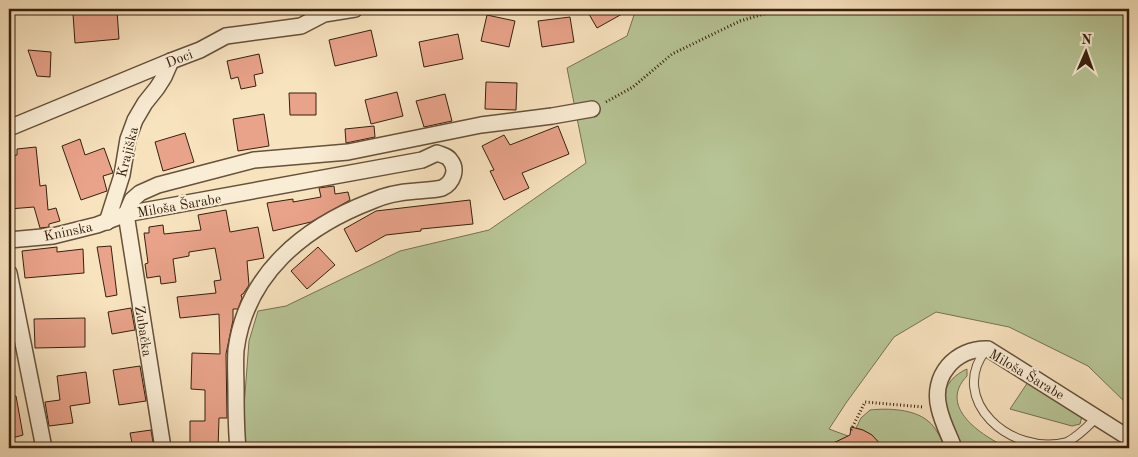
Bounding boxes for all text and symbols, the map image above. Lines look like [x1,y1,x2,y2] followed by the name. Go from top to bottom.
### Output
[1060,28,1110,78] north arrow
[1081,33,1092,47] text: N
[164,47,195,70] street label: Doci
[115,125,141,179] street label: Krajiška
[136,189,222,220] street label: Miloša Šarabe
[42,220,94,244] street label: Kninska
[132,305,154,358] street label: Zubačka
[986,344,1068,403] street label: Miloša Šarabe

